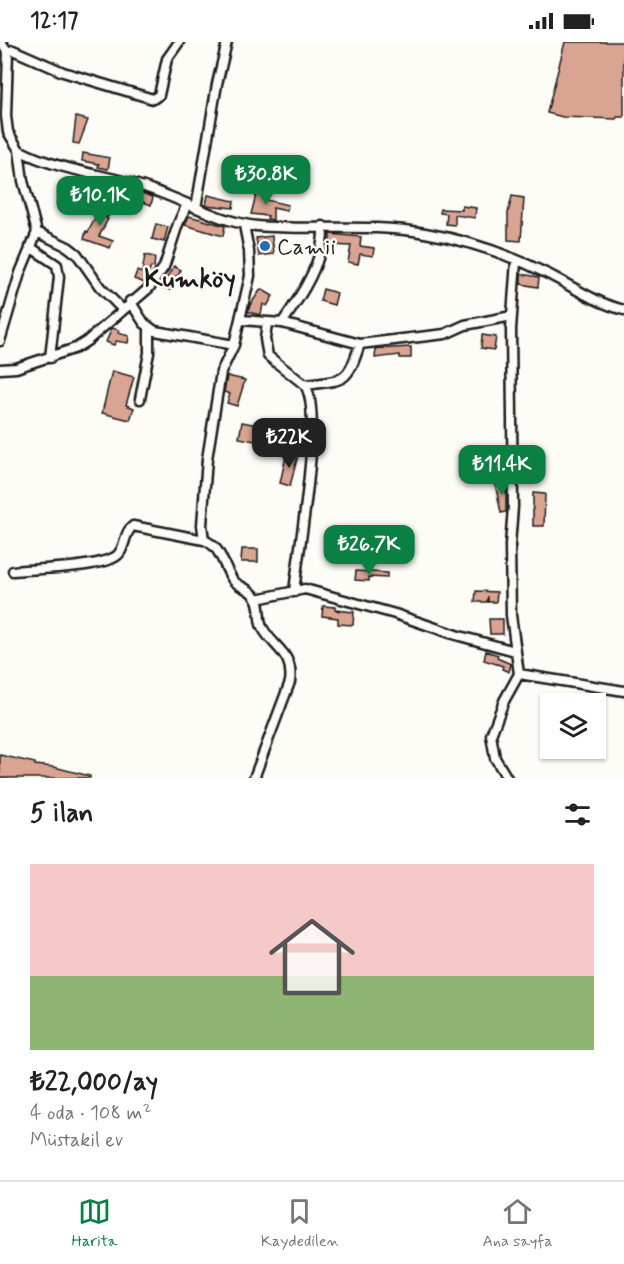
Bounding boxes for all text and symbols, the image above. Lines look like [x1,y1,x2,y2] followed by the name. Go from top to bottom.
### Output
[30,7,78,35] text: 12:17
[217,155,315,206] pin: ₺30.8K
[235,161,297,188] text: ₺30.8K
[51,176,149,227] pin: ₺10.1K
[70,182,130,209] text: ₺10.1K
[277,234,336,262] place label: Camii
[258,239,272,253] marker: Camii
[144,263,236,297] district label: Kumköy
[253,418,325,469] pin: ₺22K
[266,424,312,451] text: ₺22K
[453,445,551,496] pin: ₺11.4K
[473,451,531,478] text: ₺11.4K
[320,525,418,576] pin: ₺26.7K
[338,531,400,558] text: ₺26.7K
[540,693,606,759] map controls
[540,693,606,759] button: layers
[30,797,93,831] text: 5 ilan
[561,798,594,831] icon: filters
[258,903,366,1011] icon: home
[30,1066,158,1100] text: ₺22,000/ay
[30,1100,151,1127] text: 4 oda · 108 m²
[30,1127,123,1154] text: Müstakil ev
[72,1195,117,1252] tab: Harita
[261,1195,339,1252] tab: Kaydedilen
[482,1195,552,1252] tab: Ana sayfa

